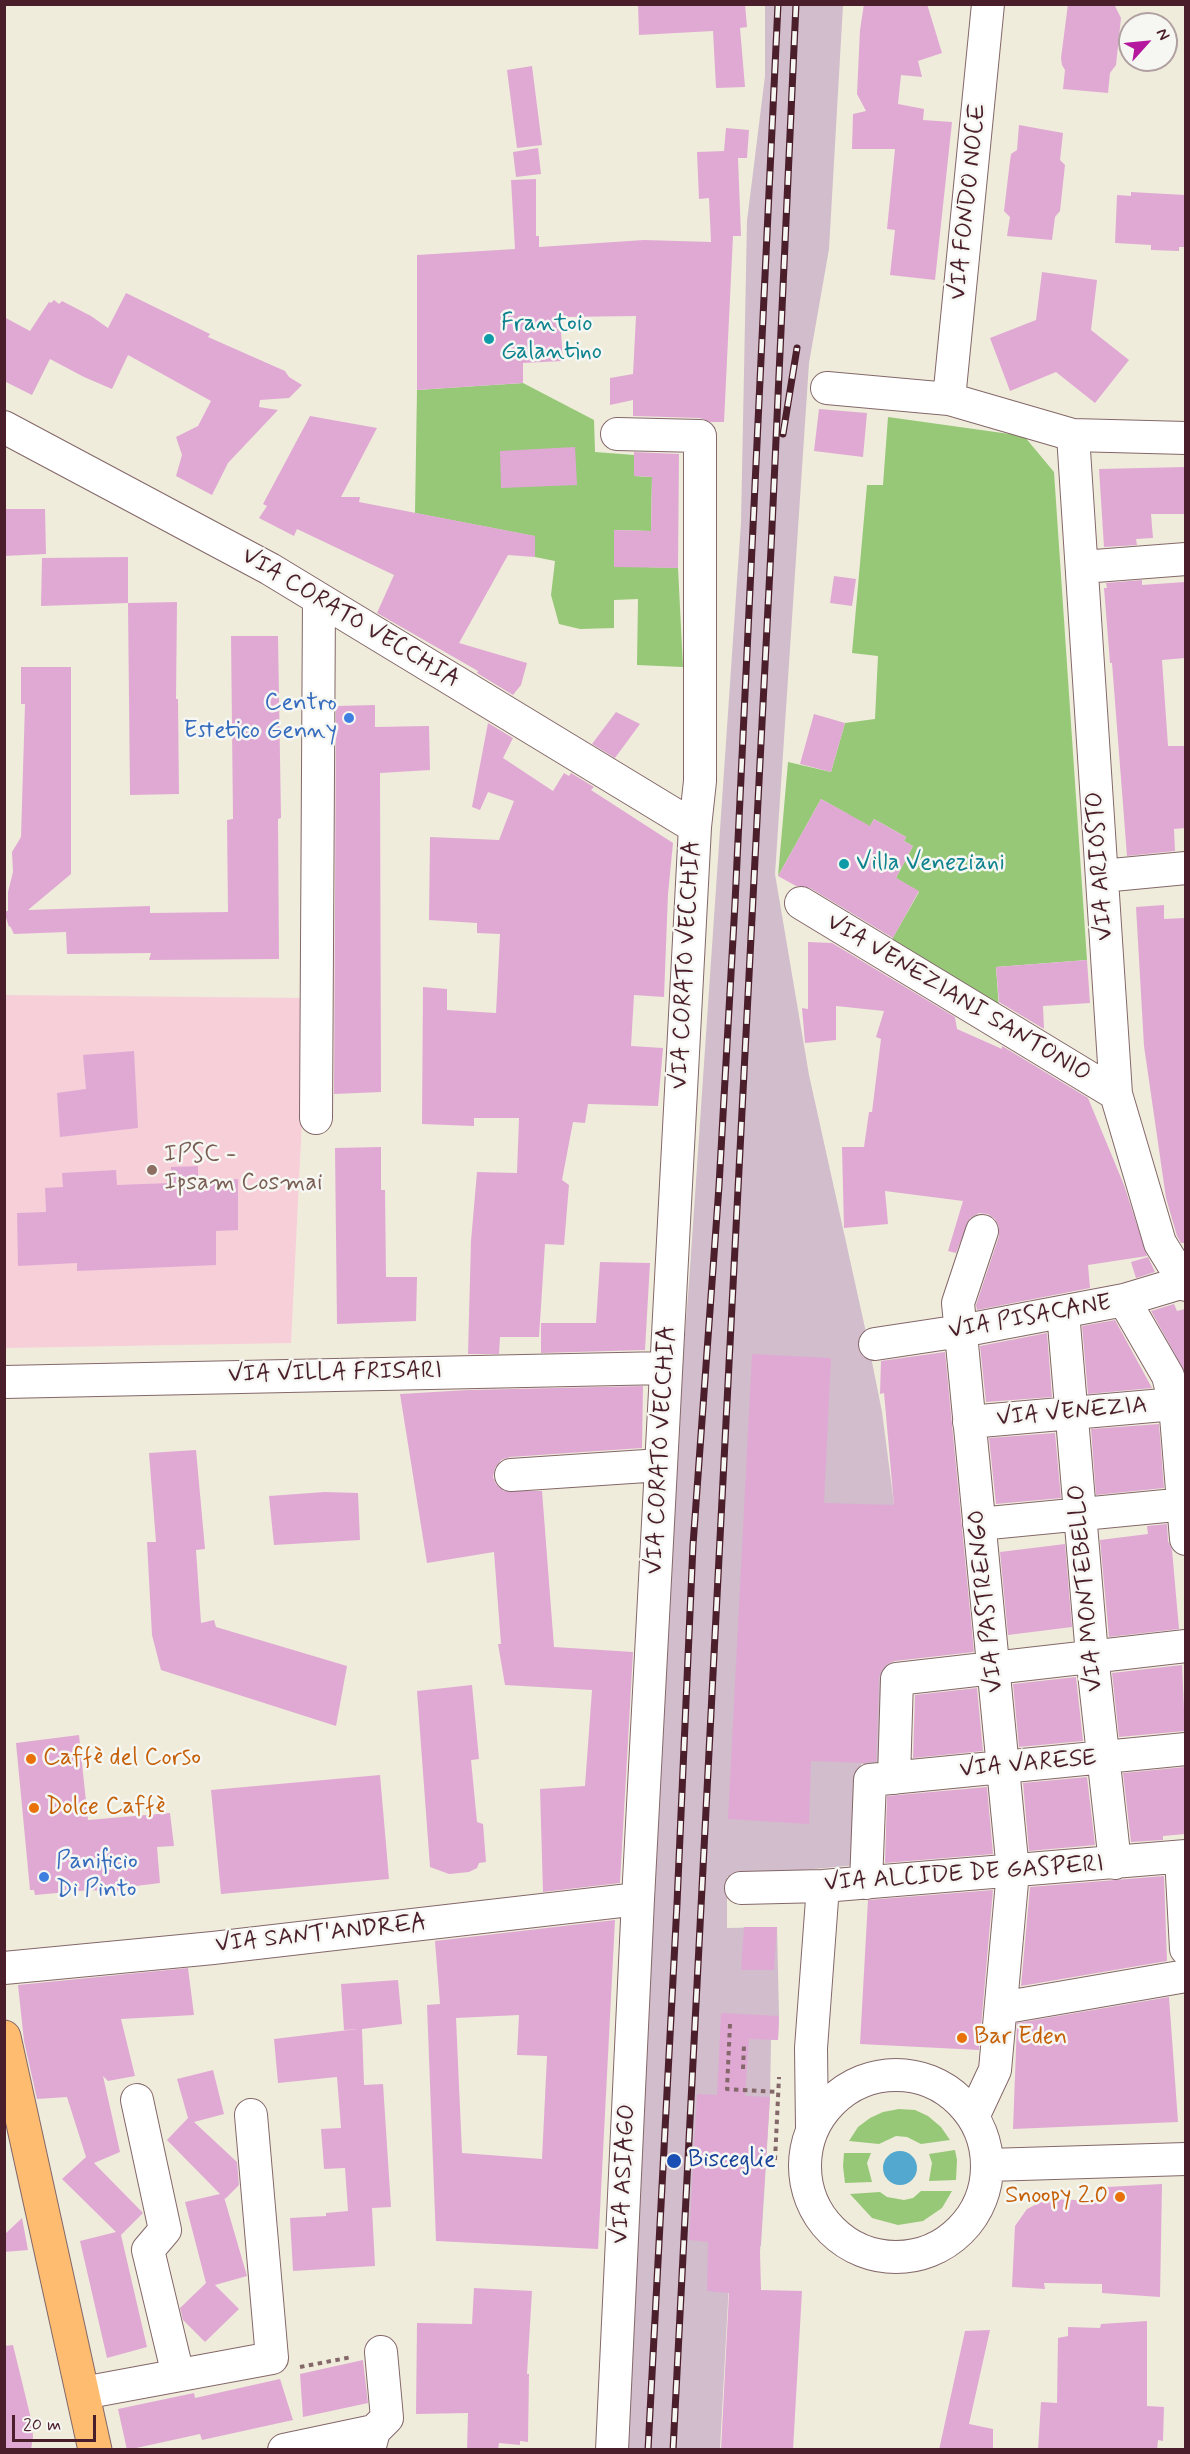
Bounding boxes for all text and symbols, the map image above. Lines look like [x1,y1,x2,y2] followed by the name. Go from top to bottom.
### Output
[1118,12,1178,72] north arrow
[1151,25,1174,44] text: N
[944,102,994,302] street label: VIA FONDO NOCE
[501,311,602,367] place label: Frantoio Galantino
[482,332,496,346] marker: Frantoio Galantino
[236,542,464,696] street label: VIA CORATO VECCHIA
[184,690,337,746] place label: Centro Estetico Genny
[342,711,356,725] marker: Centro Estetico Genny
[1081,790,1121,942] street label: VIA ARIOSTO
[666,840,708,1090] street label: VIA CORATO VECCHIA
[856,850,1005,878] place label: Villa Veneziani
[837,857,851,871] marker: Villa Veneziani
[821,909,1095,1089] street label: VIA VENEZIANI SANTONIO
[164,1142,323,1198] place label: IPSC - Ipsam Cosmai
[145,1163,159,1177] marker: IPSC - Ipsam Cosmai
[946,1290,1114,1346] street label: VIA PISACANE
[641,1325,683,1575] street label: VIA CORATO VECCHIA
[228,1358,442,1390] street label: VIA VILLA FRISARI
[995,1392,1149,1434] street label: VIA VENEZIA
[1064,1483,1110,1693] street label: VIA MONTEBELLO
[963,1508,1011,1694] street label: VIA PASTRENGO
[43,1745,201,1773] place label: Caffè del Corso
[958,1745,1098,1785] street label: VIA VARESE
[24,1752,38,1766] marker: Caffè del Corso
[46,1794,165,1822] place label: Dolce Caffè
[27,1801,41,1815] marker: Dolce Caffè
[56,1849,138,1905] place label: Panificio Di Pinto
[823,1851,1105,1899] street label: VIA ALCIDE DE GASPERI
[37,1870,51,1884] marker: Panificio Di Pinto
[214,1910,428,1960] street label: VIA SANT'ANDREA
[974,2024,1067,2052] place label: Bar Eden
[955,2031,969,2045] marker: Bar Eden
[607,2103,643,2245] street label: VIA ASIAGO
[688,2147,776,2175] place label: Bisceglie
[665,2152,683,2170] marker: Bisceglie
[1005,2183,1108,2211] place label: Snoopy 2.0
[1113,2190,1127,2204] marker: Snoopy 2.0
[15,2403,99,2441] scale bar
[23,2413,61,2437] text: 20 m

